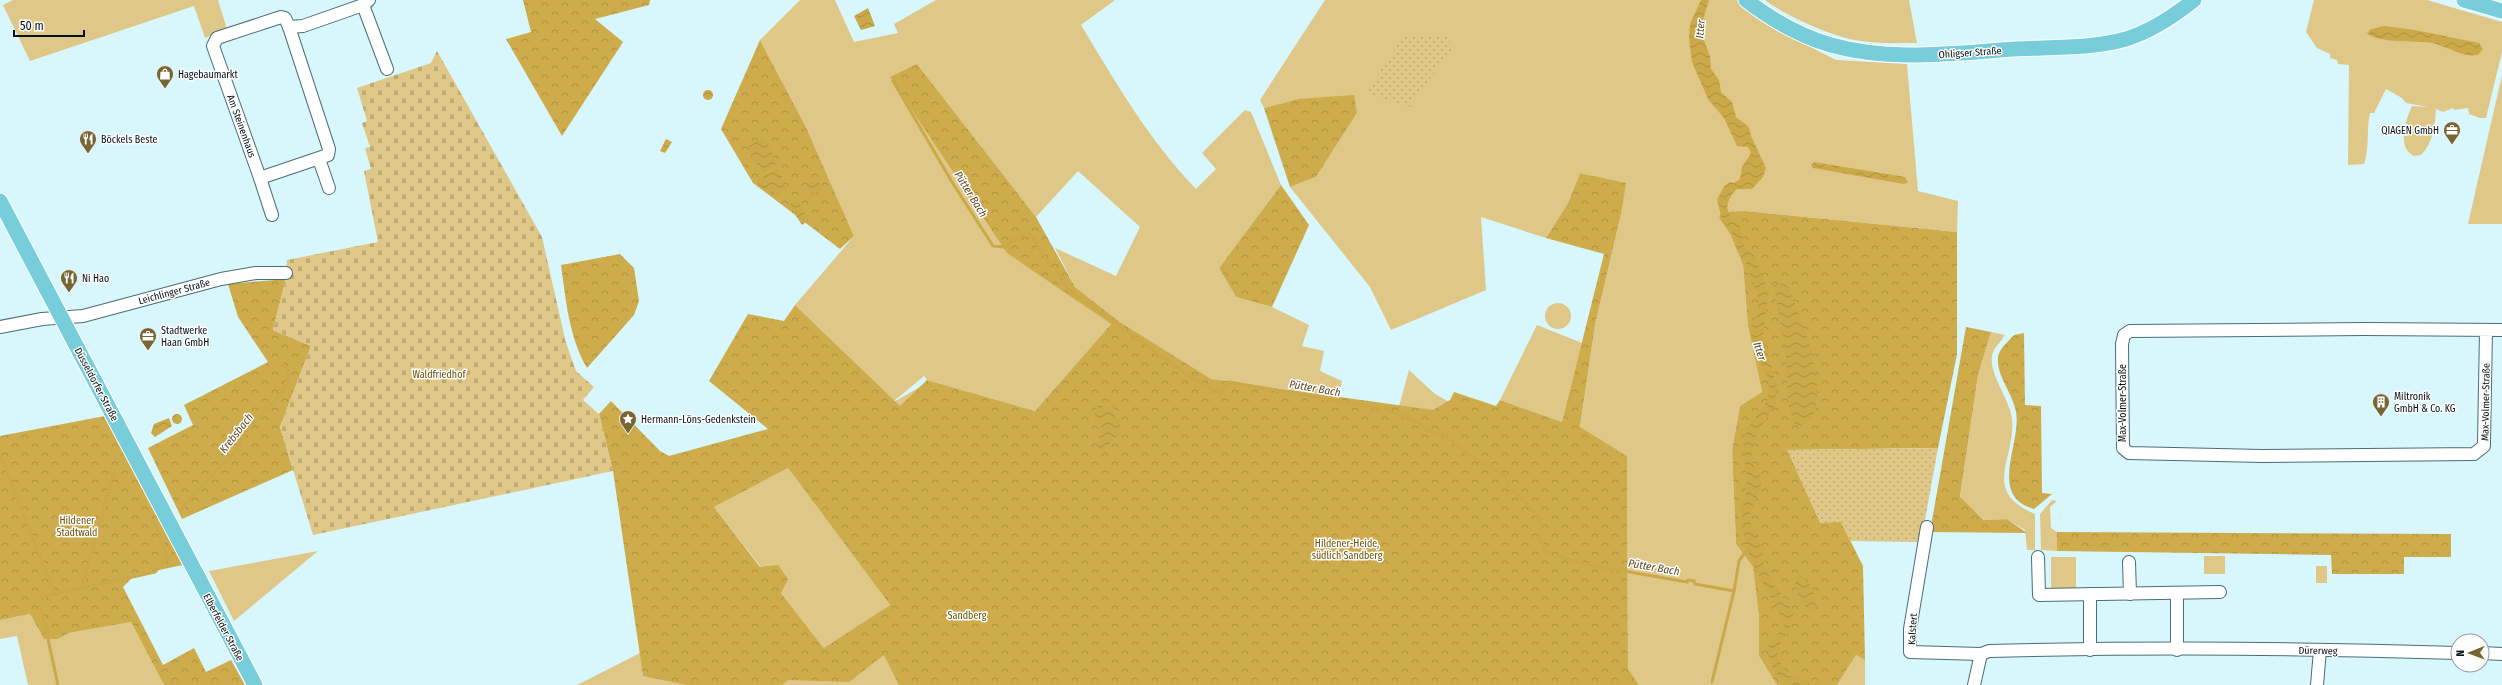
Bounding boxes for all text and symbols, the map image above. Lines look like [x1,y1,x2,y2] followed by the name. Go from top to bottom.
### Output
[14,12,84,38] scale bar
[1693,18,1708,39] water label: Itter
[20,19,44,33] text: 50 m
[1938,45,2002,61] street label: Ohligser Straße
[155,64,175,89] shop icon: Hagebaumarkt
[178,69,238,81] place label: Hagebaumarkt
[224,93,258,159] street label: Am Steinenhaus
[2442,120,2462,145] office icon: QIAGEN GmbH
[2381,125,2439,137] place label: QIAGEN GmbH
[78,129,98,154] restaurant icon: Böckels Beste
[101,134,158,146] place label: Böckels Beste
[951,169,990,220] water label: Pütter Bach
[59,268,79,293] restaurant icon: Ni Hao
[82,273,109,285] place label: Ni Hao
[137,277,211,307] street label: Leichlinger Straße
[161,325,209,349] place label: Stadtwerke Haan GmbH
[138,326,158,351] office icon: Stadtwerke Haan GmbH
[1750,340,1769,363] water label: Itter
[72,346,121,423] street label: Düsseldorfer Straße
[2479,363,2493,441] street label: Max-Volmer-Straße
[2117,364,2129,442] street label: Max-Volmer-Straße
[413,369,466,381] park label: Waldfriedhof
[1288,378,1342,399] water label: Pütter Bach
[2394,391,2456,415] place label: Miltronik GmbH & Co. KG
[2371,392,2391,417] building icon: Miltronik GmbH & Co. KG
[618,409,638,434] place icon: Hermann-Löns-Gedenkstein
[217,411,256,456] water label: Krebsbach
[641,414,756,426] place label: Hermann-Löns-Gedenkstein
[57,515,97,539] park label: Hildener Stadtwald
[1312,538,1383,562] park label: Hildener-Heide, südlich Sandberg
[1627,557,1681,578] water label: Pütter Bach
[200,592,246,663] street label: Elberfelder Straße
[948,610,987,622] park label: Sandberg
[1906,612,1920,645] street label: Kalstert
[2450,633,2490,673] north arrow
[2298,645,2338,657] street label: Dürerweg
[2454,650,2467,657] text: N

